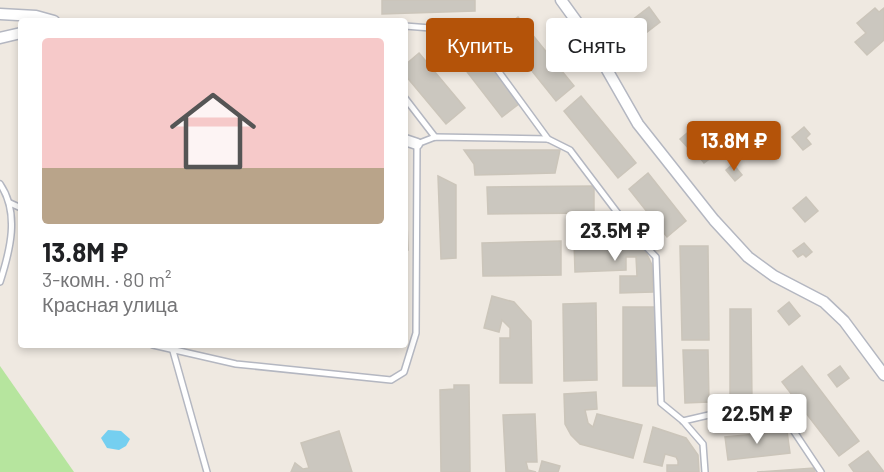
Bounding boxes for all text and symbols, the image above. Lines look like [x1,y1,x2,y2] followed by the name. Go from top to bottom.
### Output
[426,18,534,72] chip: Купить
[546,18,647,72] chip: Снять
[159,77,267,185] icon: home
[679,121,789,172] pin: 13.8M ₽
[701,128,767,152] text: 13.8M ₽
[560,211,670,262] pin: 23.5M ₽
[580,218,650,242] text: 23.5M ₽
[42,236,128,267] text: 13.8M ₽
[42,267,172,291] text: 3-комн. · 80 m²
[42,292,178,316] text: Красная улица
[702,394,812,445] pin: 22.5M ₽
[722,401,792,425] text: 22.5M ₽

